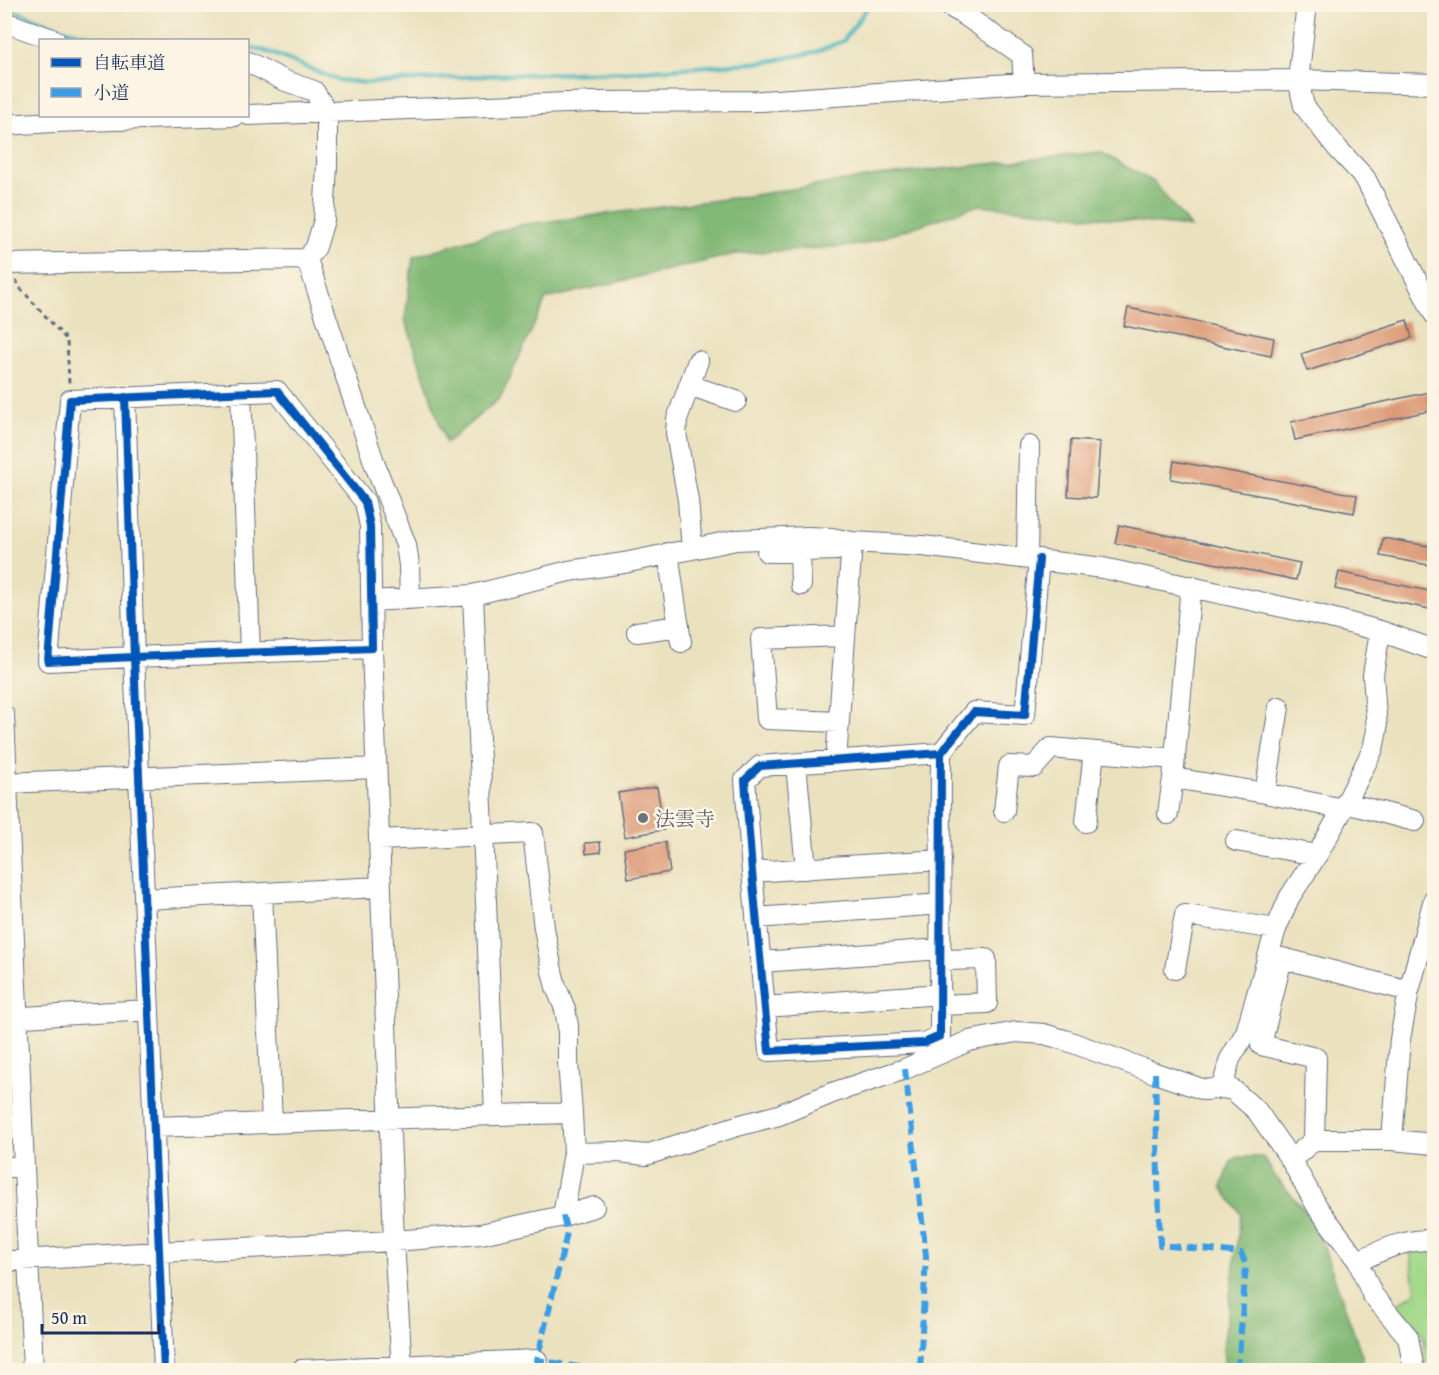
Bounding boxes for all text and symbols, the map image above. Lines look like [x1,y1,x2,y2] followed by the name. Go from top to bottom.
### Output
[39,39,249,117] legend
[93,49,165,76] text: 自転車道
[93,79,129,106] text: 小道
[655,804,715,833] place label: 法雲寺
[636,811,650,825] marker: 法雲寺
[42,1297,159,1335] scale bar
[51,1304,87,1331] text: 50 m

